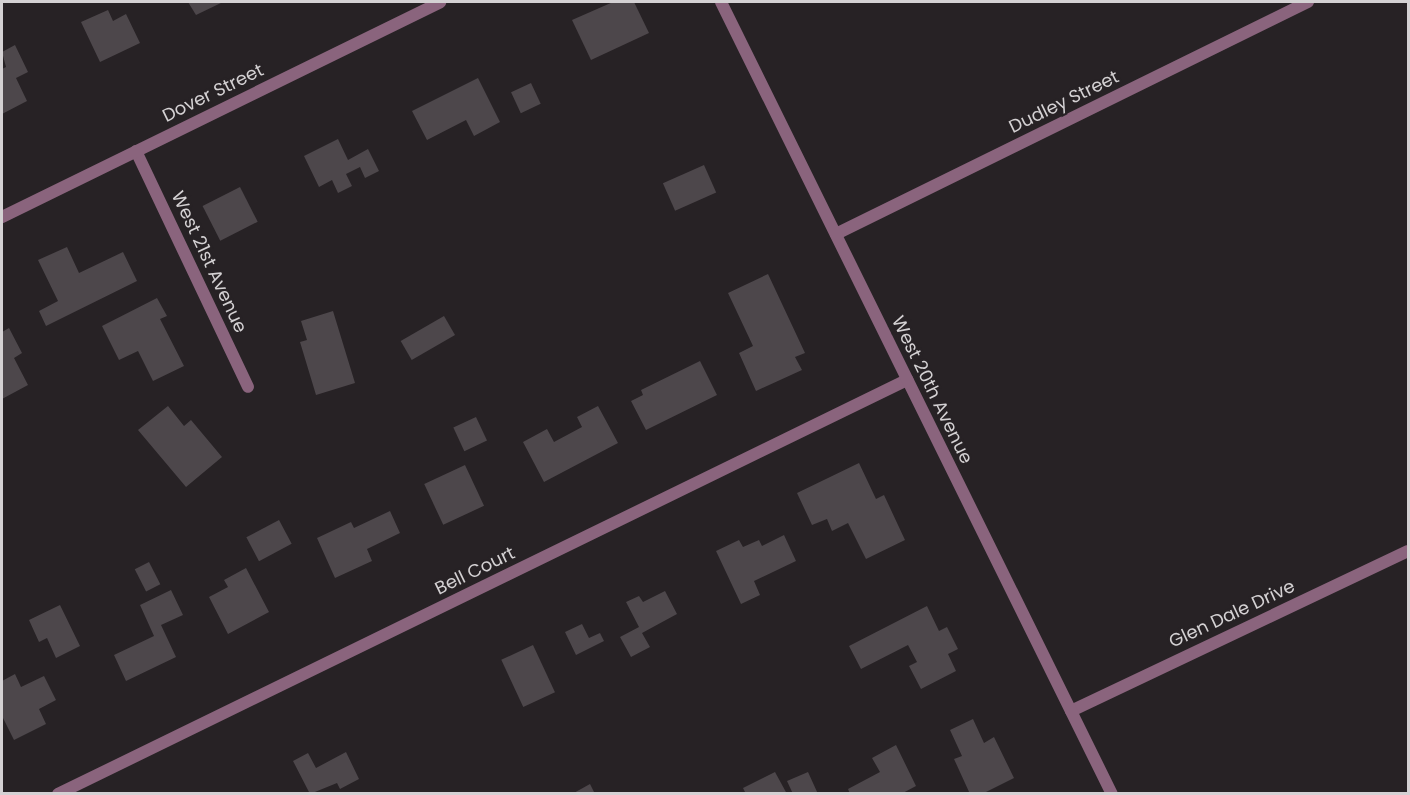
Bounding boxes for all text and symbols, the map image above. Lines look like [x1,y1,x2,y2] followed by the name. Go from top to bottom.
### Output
[159,59,267,127] street label: Dover Street
[1005,66,1123,138] street label: Dudley Street
[167,188,251,336] street label: West 21st Avenue
[887,313,977,467] street label: West 20th Avenue
[432,542,518,600] street label: Bell Court
[1166,575,1298,653] street label: Glen Dale Drive

